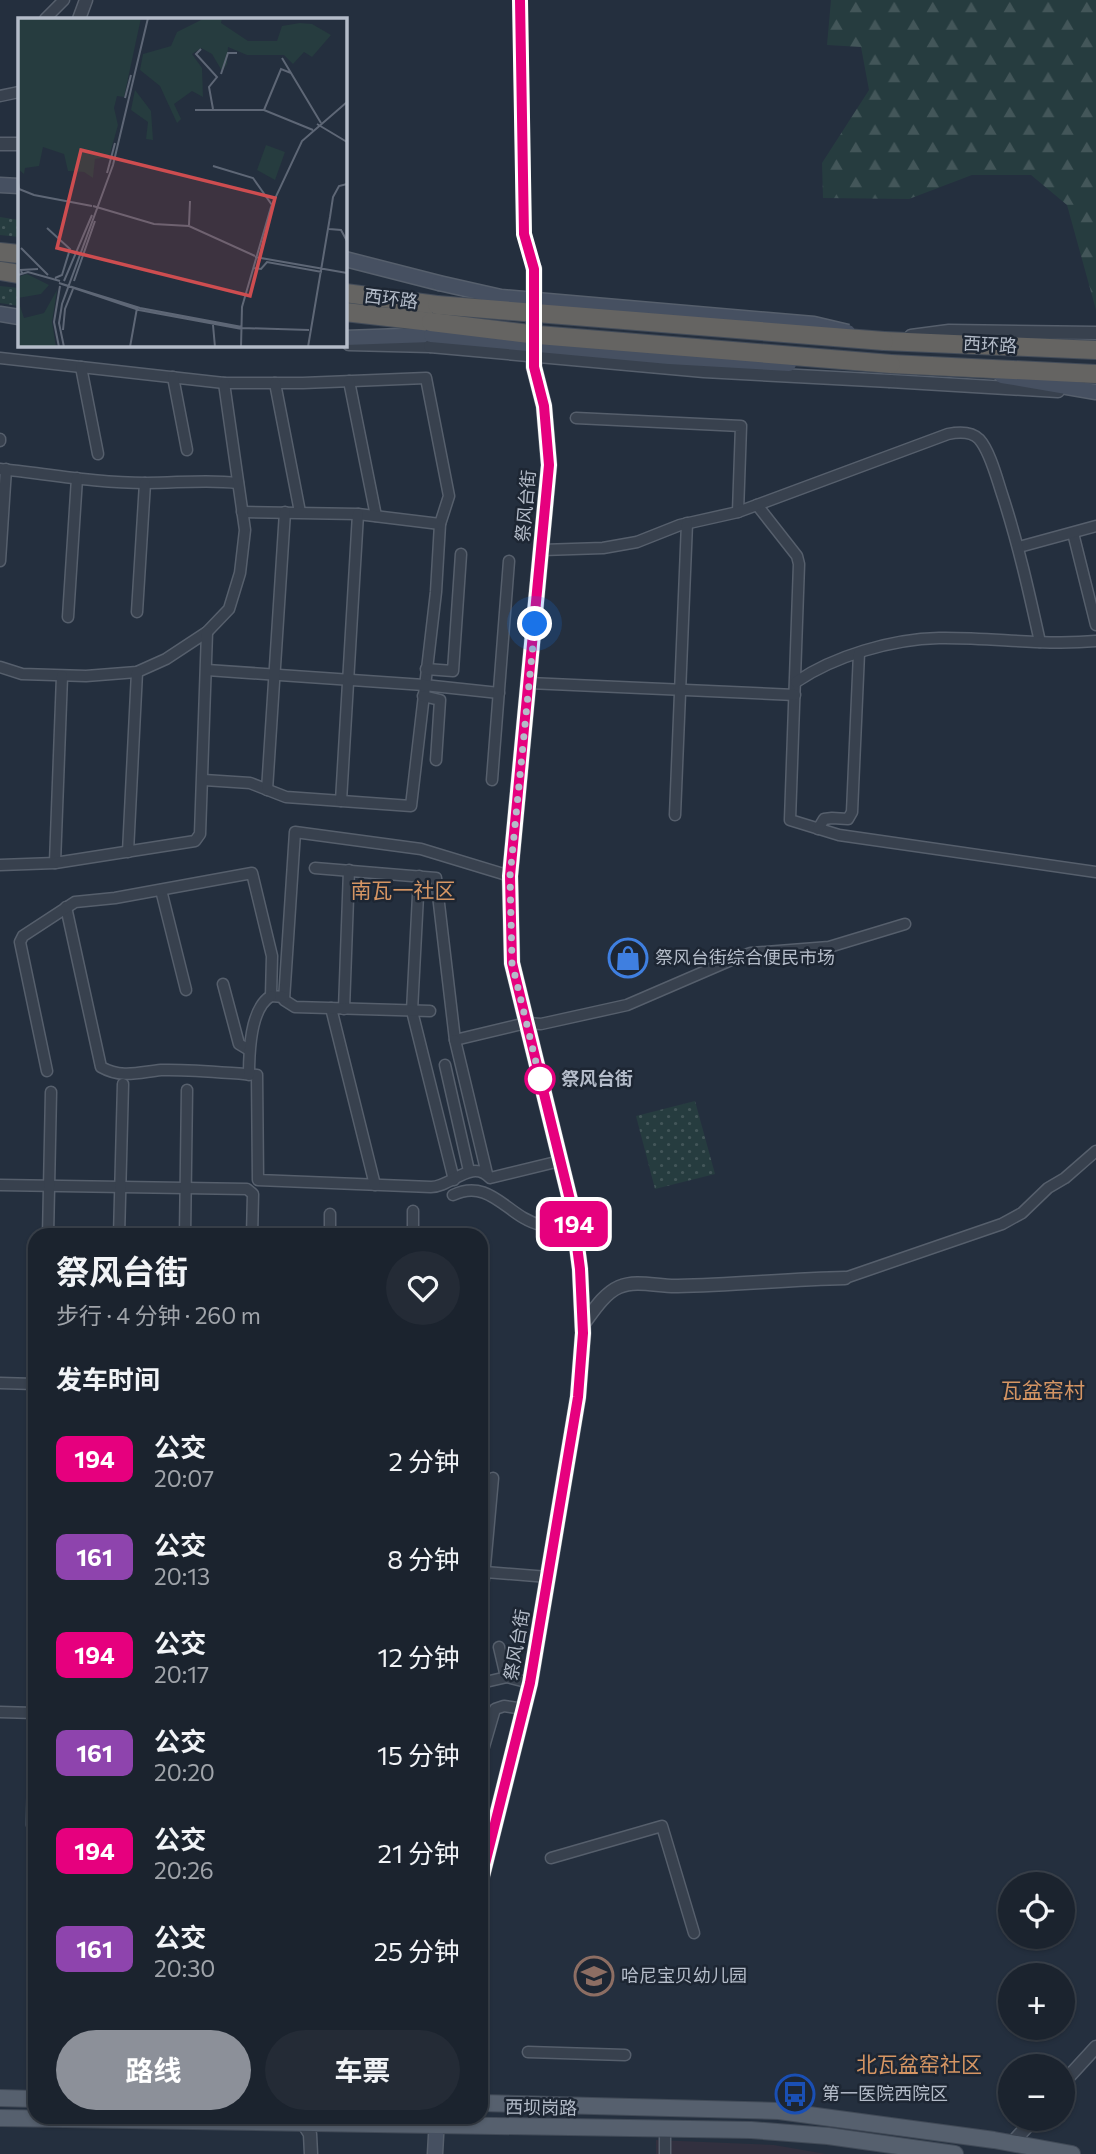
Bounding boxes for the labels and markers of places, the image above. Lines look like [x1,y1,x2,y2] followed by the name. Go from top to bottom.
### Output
[607,937,649,979] shop icon: 祭风台街综合便民市场
[655,946,835,968] place label: 祭风台街综合便民市场
[525,1064,555,1094] marker: 祭风台街
[561,1067,633,1089] place label: 祭风台街
[573,1955,615,1997] school or university icon: 哈尼宝贝幼儿园
[621,1964,747,1986] place label: 哈尼宝贝幼儿园
[774,2073,816,2115] bus stop icon: 第一医院西院区
[822,2082,948,2104] place label: 第一医院西院区

